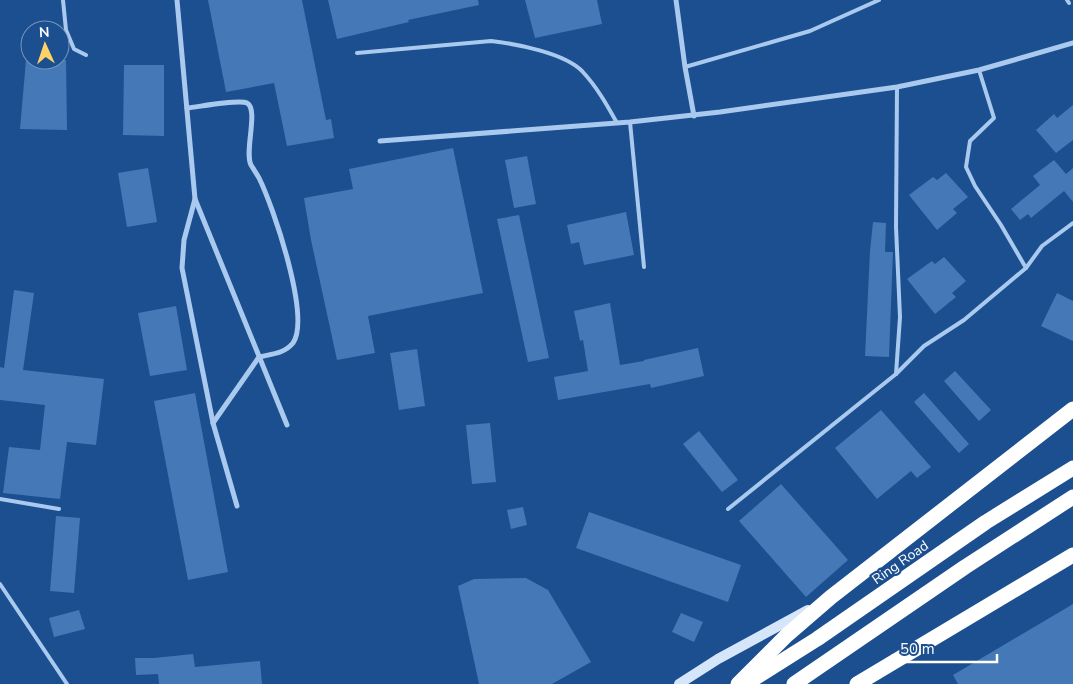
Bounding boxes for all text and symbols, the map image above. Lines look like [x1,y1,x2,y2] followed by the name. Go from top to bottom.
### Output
[20,20,70,70] north arrow
[39,23,50,42] text: N
[868,536,932,589] street label: Ring Road
[893,632,997,664] scale bar
[900,639,935,659] text: 50 m

